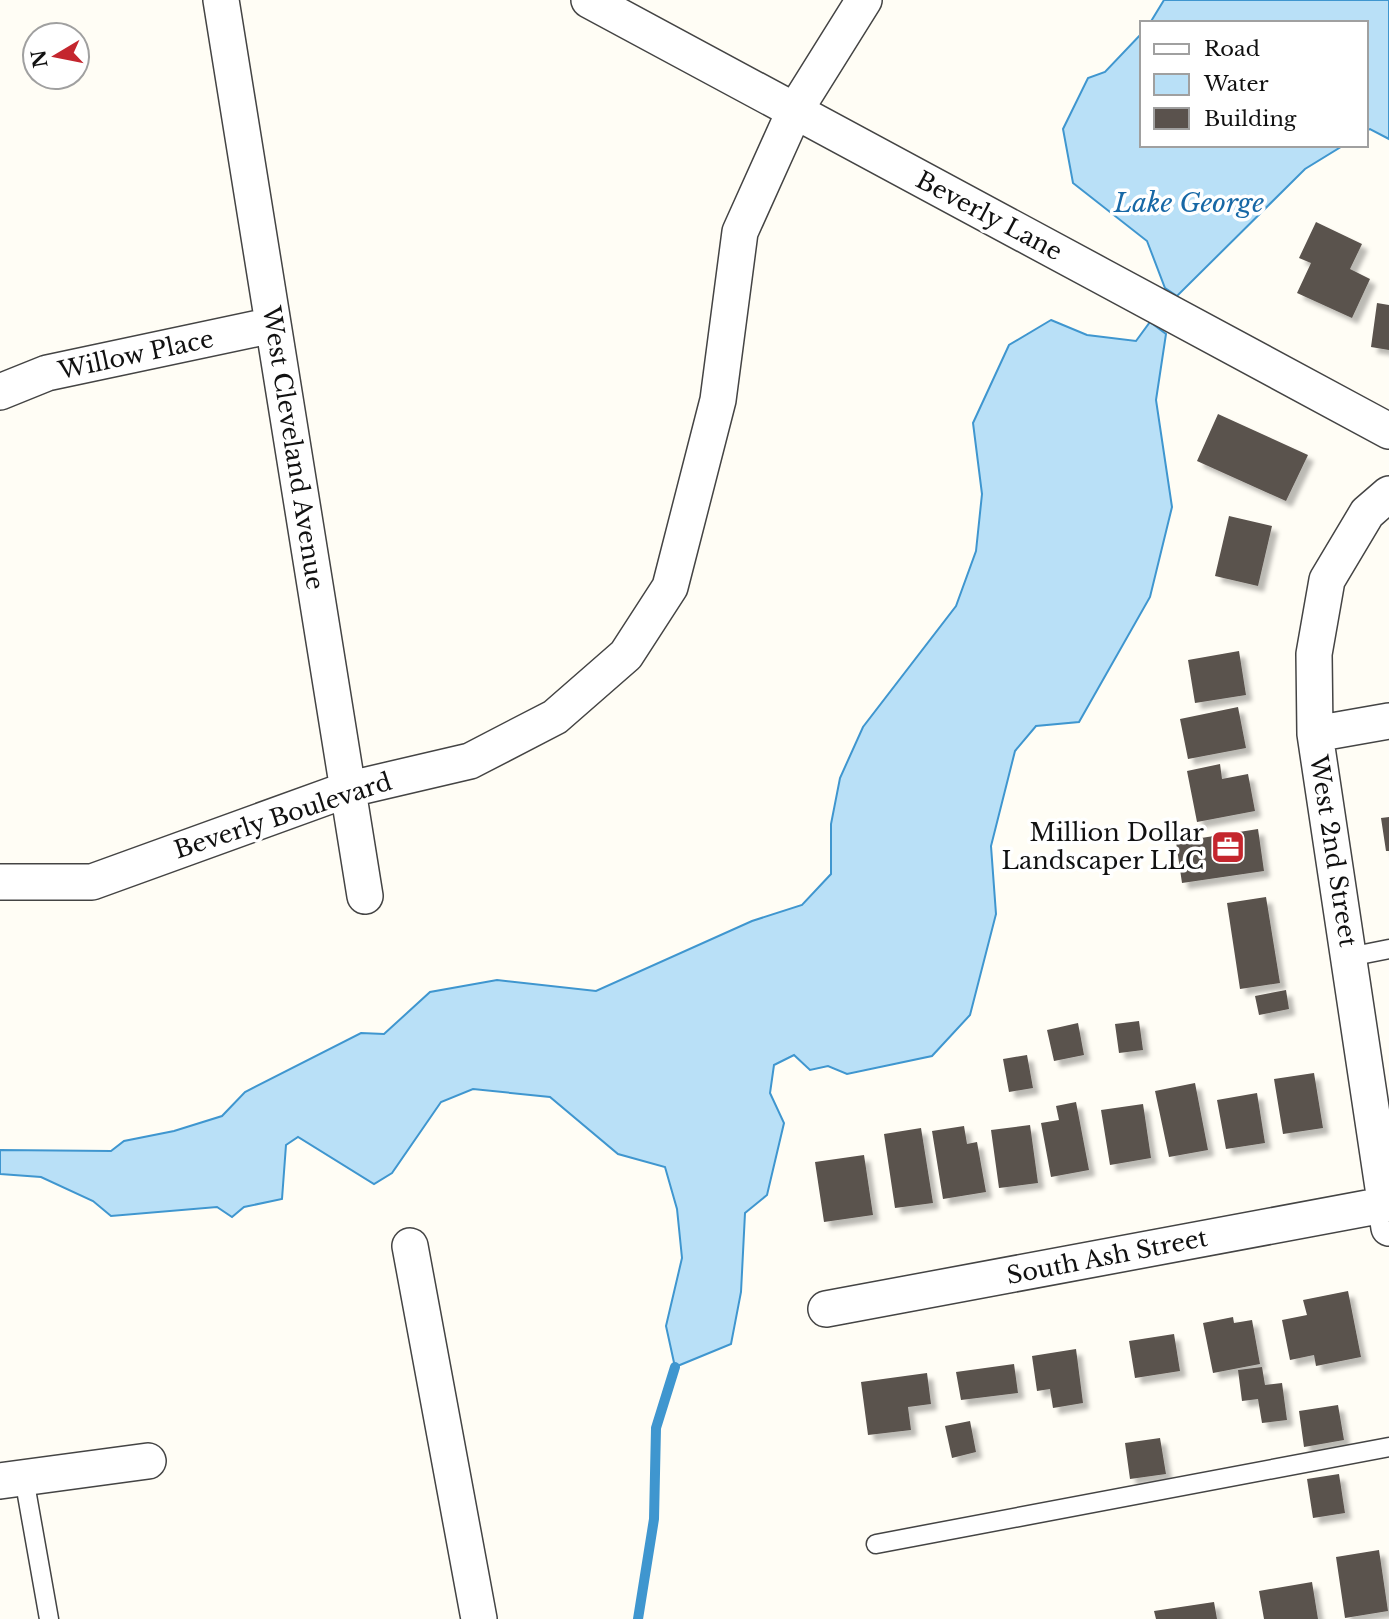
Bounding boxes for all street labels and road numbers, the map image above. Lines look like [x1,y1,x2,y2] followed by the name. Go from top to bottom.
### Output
[911,165,1067,266] street label: Beverly Lane
[257,303,330,592] street label: West Cleveland Avenue
[55,324,216,385] street label: Willow Place
[1304,752,1363,949] street label: West 2nd Street
[170,767,395,864] street label: Beverly Boulevard
[1004,1223,1210,1290] street label: South Ash Street

